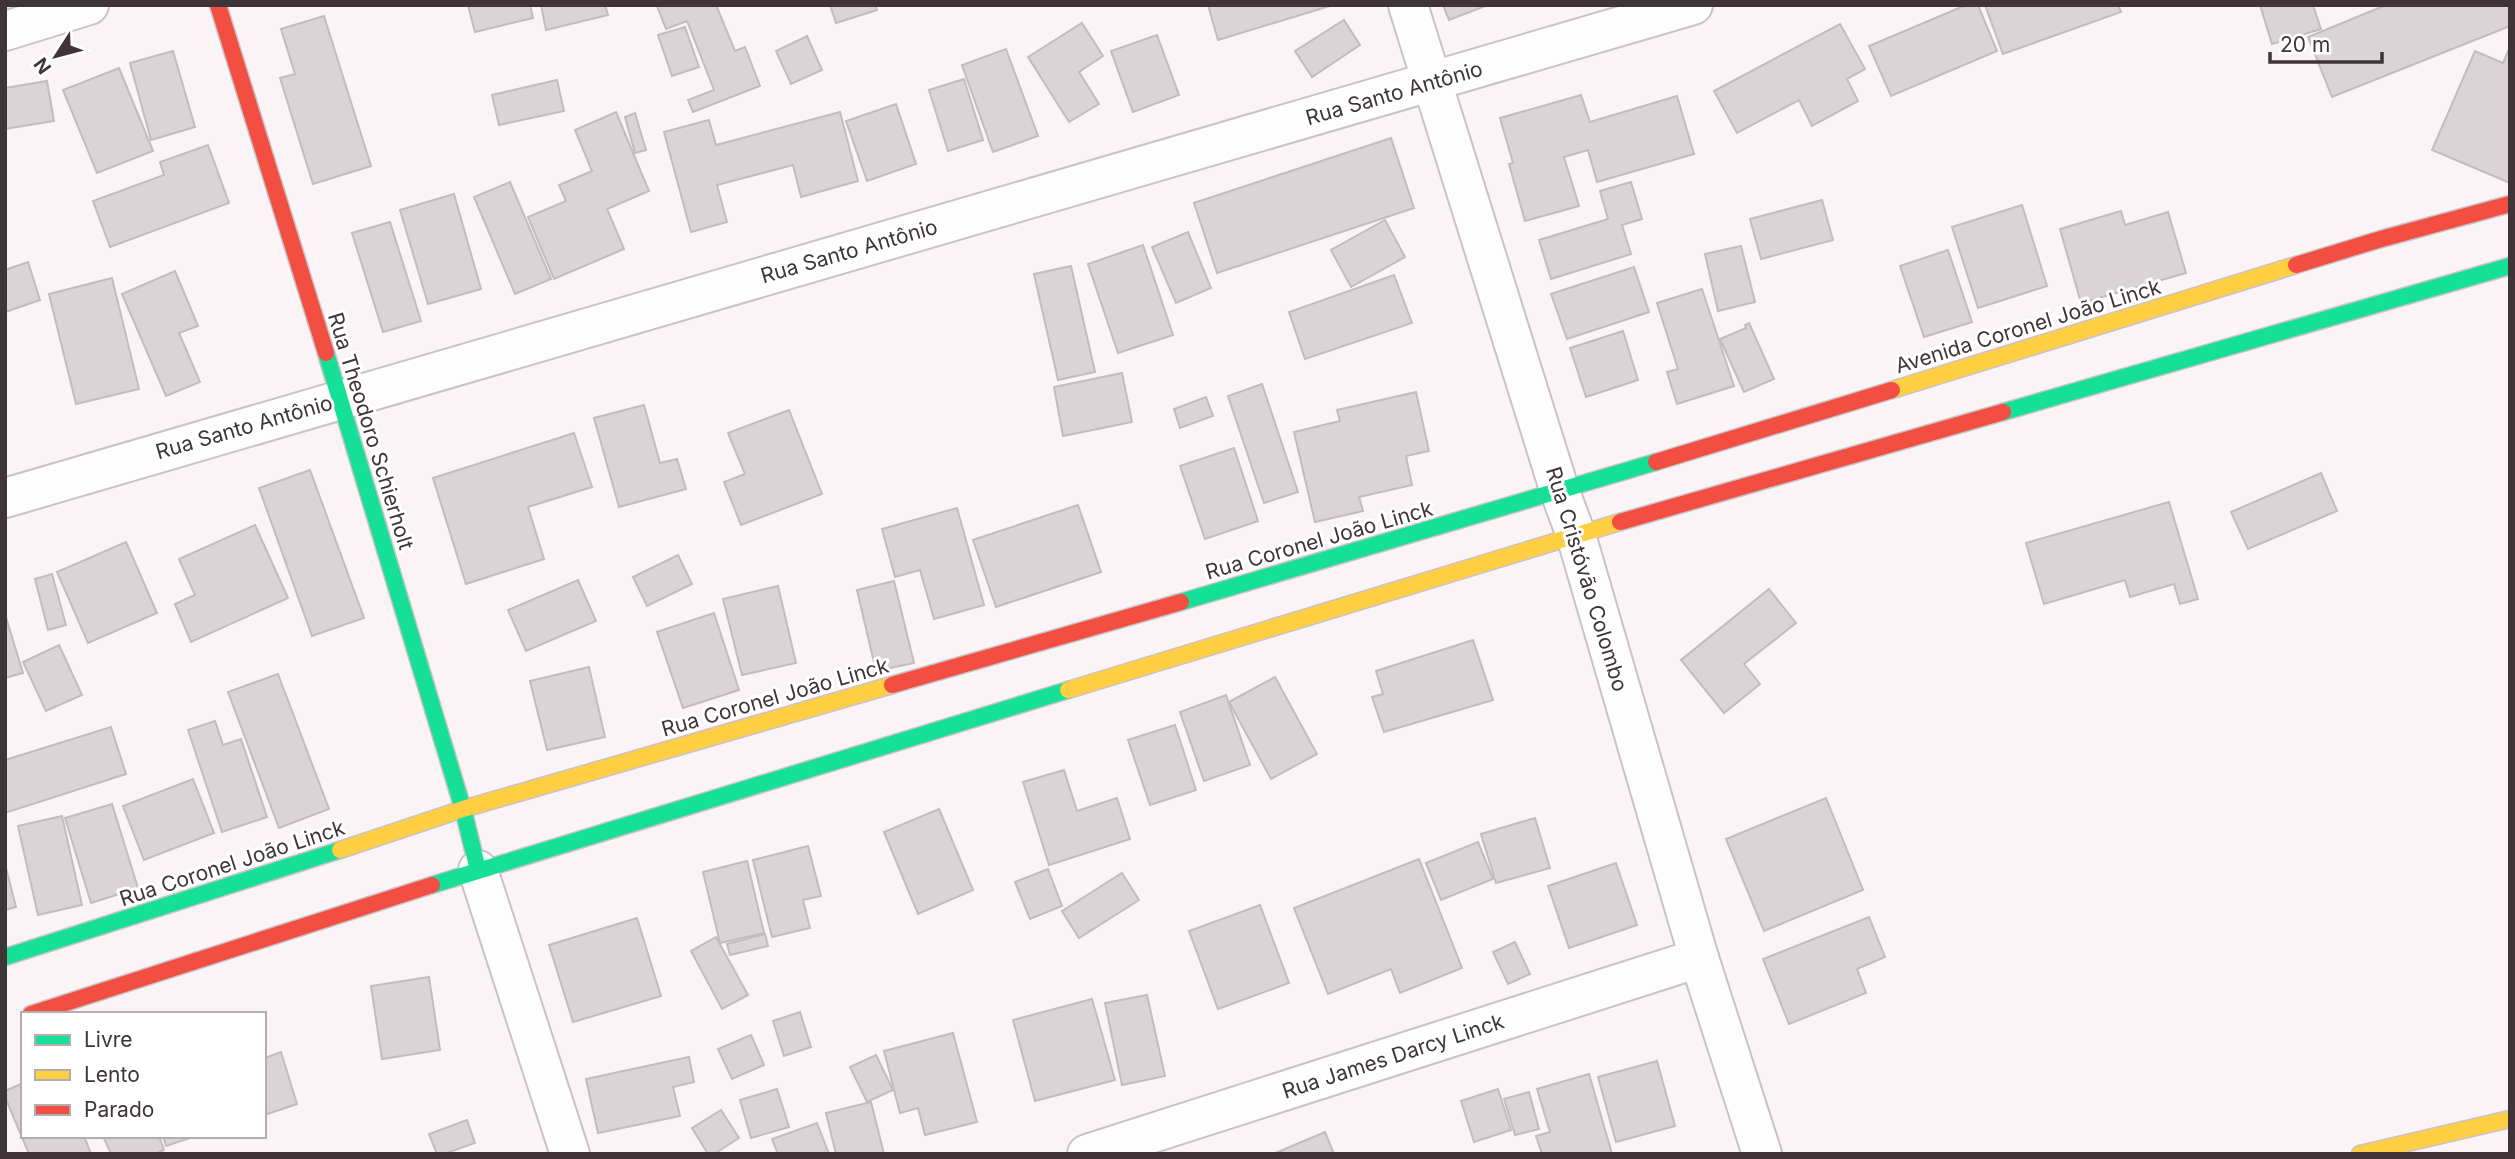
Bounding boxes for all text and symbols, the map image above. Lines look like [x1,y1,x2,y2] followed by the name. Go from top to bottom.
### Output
[21,21,91,91] north arrow
[2270,21,2382,65] scale bar
[2280,32,2330,57] text: 20 m
[29,53,56,78] text: N
[1303,56,1485,130] street label: Rua Santo Antônio
[758,214,940,288] street label: Rua Santo Antônio
[1892,273,2164,378] street label: Avenida Coronel João Linck
[323,309,419,553] street label: Rua Theodoro Schierholt
[153,390,335,464] street label: Rua Santo Antônio
[1541,464,1633,694] street label: Rua Cristóvão Colombo
[1202,495,1436,584] street label: Rua Coronel João Linck
[658,652,892,741] street label: Rua Coronel João Linck
[116,815,348,911] street label: Rua Coronel João Linck
[1279,1008,1508,1104] street label: Rua James Darcy Linck
[21,1012,266,1138] legend
[84,1027,133,1052] text: Livre
[84,1062,140,1087] text: Lento
[84,1097,154,1122] text: Parado

